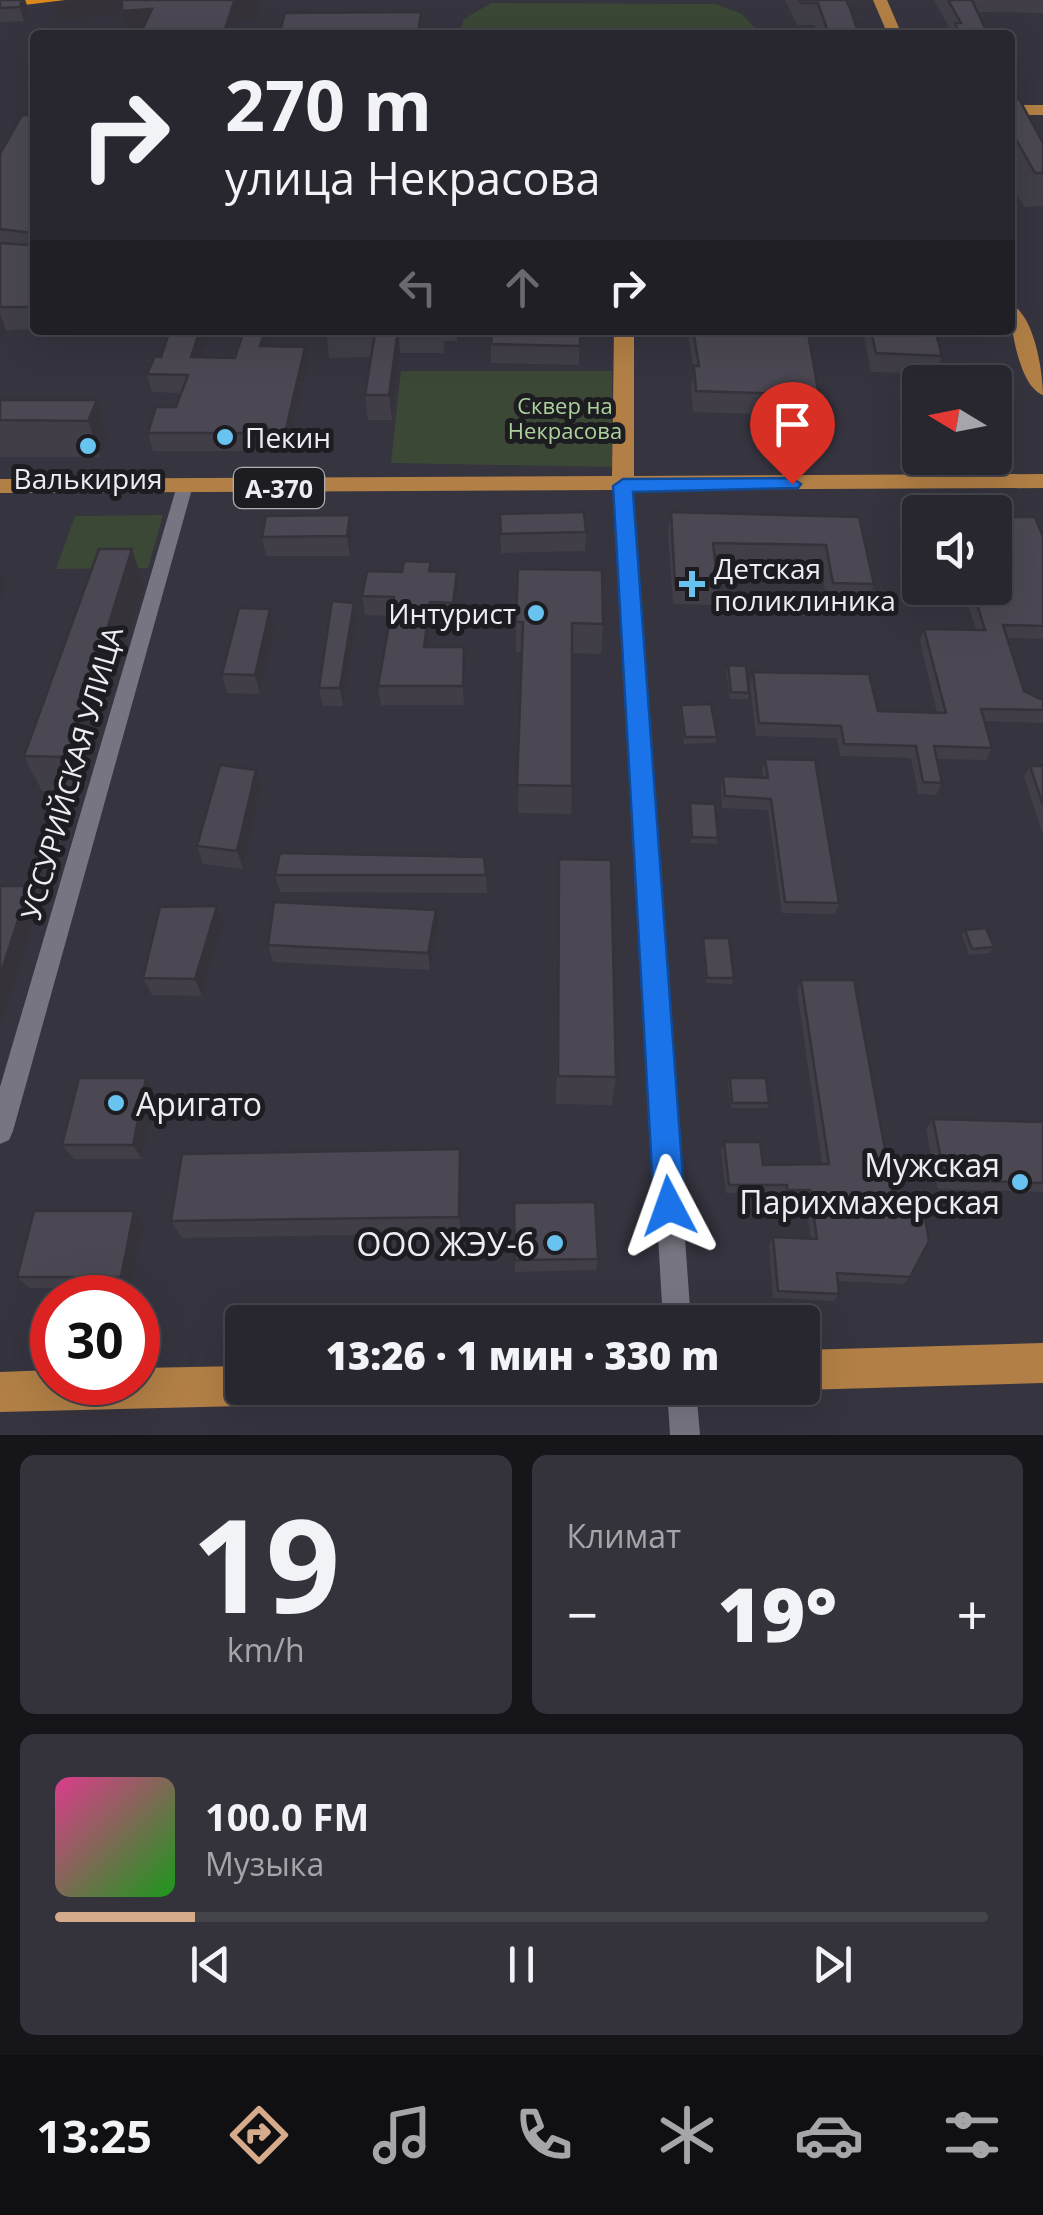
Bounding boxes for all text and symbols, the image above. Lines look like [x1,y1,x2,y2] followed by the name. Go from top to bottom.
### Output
[225,56,432,152] text: 270 m
[60,70,190,200] icon: right
[225,147,600,208] text: улица Некрасова
[390,260,445,315] icon: left
[495,260,550,315] icon: ahead
[600,260,655,315] icon: right
[902,365,1012,475] north arrow
[902,365,1012,605] map controls
[750,382,835,485] pin
[508,390,622,445] park label: Сквер на Некрасова
[765,397,820,452] icon: arrive
[245,418,331,456] place label: Пекин
[214,426,236,448] marker: Пекин
[77,435,99,457] marker: Валькирия
[14,459,162,497] place label: Валькирия
[234,468,324,508] road number: А-370
[902,495,1012,605] button: sound
[714,549,896,619] place label: Детская поликлиника
[679,571,705,597] marker: Детская поликлиника
[388,594,516,632] place label: Интурист
[525,602,547,624] marker: Интурист
[11,622,131,924] street label: УССУРИЙСКАЯ УЛИЦА
[136,1082,262,1125] place label: Аригато
[105,1092,127,1114] marker: Аригато
[739,1143,1000,1223] place label: Мужская Парихмахерская
[617,1154,721,1258] position arrow
[1009,1171,1031,1193] marker: Мужская Парихмахерская
[357,1222,535,1265] place label: ООО ЖЭУ-6
[544,1232,566,1254] marker: ООО ЖЭУ-6
[30,1275,160,1405] speed limit sign: 30
[326,1329,719,1381] text: 13:26 · 1 мин · 330 m
[191,1474,340,1651] text: 19
[567,1514,681,1557] text: Климат
[717,1562,837,1664] text: 19°
[567,1576,598,1651] text: −
[957,1576,988,1651] text: +
[227,1628,305,1671] text: km/h
[205,1790,369,1842] text: 100.0 FM
[205,1842,324,1885] text: Музыка
[183,1937,238,1992] icon: previous
[494,1937,549,1992] icon: pause
[805,1937,860,1992] icon: next
[224,2100,294,2170] icon: directions
[367,2100,437,2170] icon: music
[509,2100,579,2170] icon: phone
[652,2100,722,2170] icon: climate
[794,2100,864,2170] icon: car
[937,2100,1007,2170] icon: filters
[36,2105,152,2166] text: 13:25

